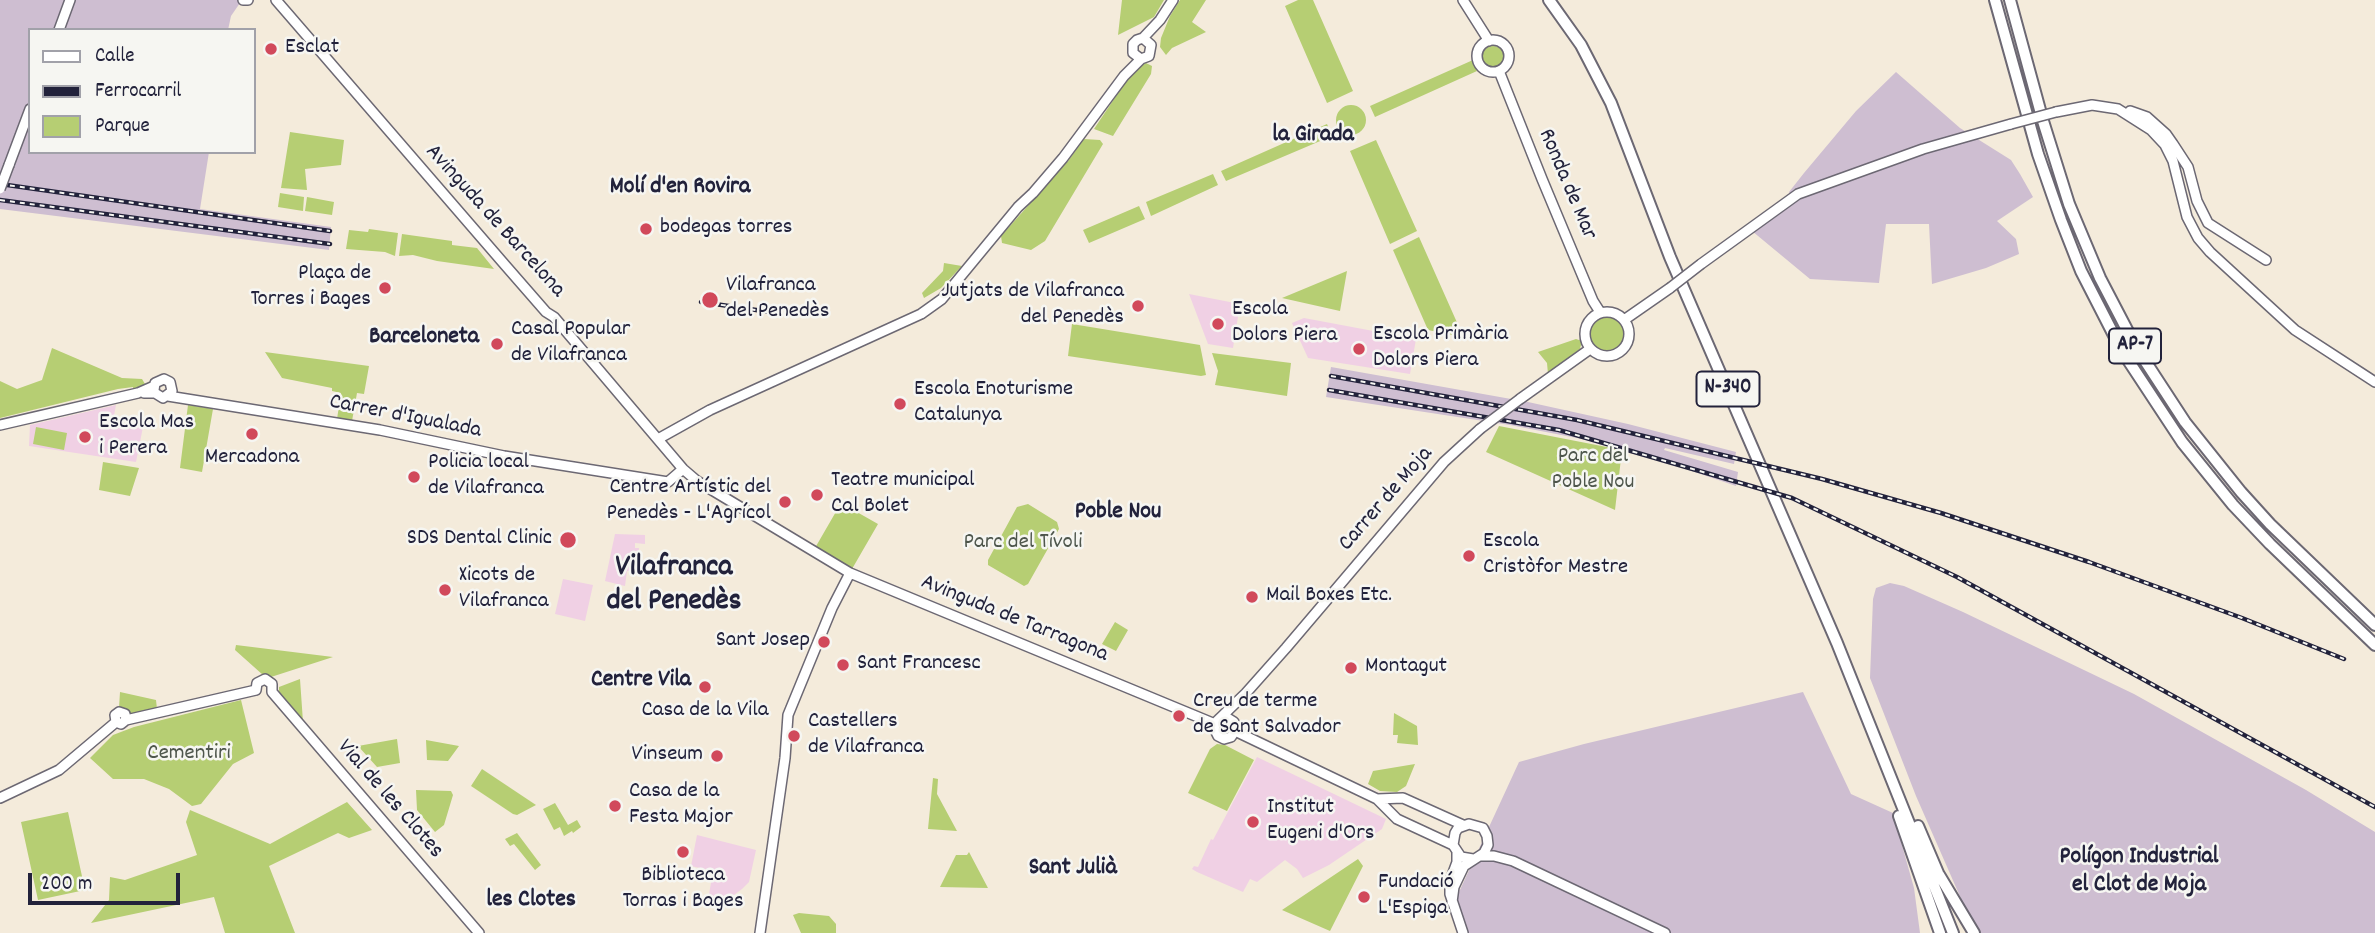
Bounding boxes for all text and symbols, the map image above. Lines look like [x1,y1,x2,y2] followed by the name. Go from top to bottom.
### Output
[28,28,256,154] legend
[285,35,339,63] place label: Esclat
[263,41,279,57] marker: Esclat
[95,42,134,72] text: Calle
[95,77,181,107] text: Ferrocarril
[95,112,150,142] text: Parque
[1272,123,1354,151] district label: la Girada
[1530,125,1602,245] street label: Ronda de Mar
[418,140,570,304] street label: Avinguda de Barcelona
[610,175,750,203] district label: Molí d'en Rovira
[660,215,793,243] place label: bodegas torres
[638,221,654,237] marker: bodegas torres
[250,261,371,315] place label: Plaça de Torres i Bages
[726,273,829,327] place label: Vilafranca del Penedès
[941,279,1124,333] place label: Jutjats de Vilafranca del Penedès
[377,280,393,296] marker: Plaça de Torres i Bages
[700,290,720,310] marker: Vilafranca del Penedès
[1232,297,1337,351] place label: Escola Dolors Piera
[1130,298,1146,314] marker: Jutjats de Vilafranca del Penedès
[1210,316,1226,332] marker: Escola Dolors Piera
[511,317,630,371] place label: Casal Popular de Vilafranca
[1373,322,1508,376] place label: Escola Primària Dolors Piera
[369,325,479,353] district label: Barceloneta
[2109,328,2161,364] road number: AP-7
[489,336,505,352] marker: Casal Popular de Vilafranca
[1351,341,1367,357] marker: Escola Primària Dolors Piera
[1696,372,1760,406] road number: N-340
[914,377,1073,431] place label: Escola Enoturisme Catalunya
[327,390,483,446] street label: Carrer d'Igualada
[892,396,908,412] marker: Escola Enoturisme Catalunya
[99,410,194,464] place label: Escola Mas i Perera
[244,426,260,442] marker: Mercadona
[77,429,93,445] marker: Escola Mas i Perera
[1334,442,1440,558] street label: Carrer de Moja
[1551,444,1635,498] park label: Parc del Poble Nou
[205,445,299,473] place label: Mercadona
[428,450,544,504] place label: Policia local de Vilafranca
[831,468,974,522] place label: Teatre municipal Cal Bolet
[406,469,422,485] marker: Policia local de Vilafranca
[607,475,771,529] place label: Centre Artístic del Penedès - L'Agrícol
[809,487,825,503] marker: Teatre municipal Cal Bolet
[777,494,793,510] marker: Centre Artístic del Penedès - L'Agrícol
[1075,500,1161,528] district label: Poble Nou
[407,526,552,554] place label: SDS Dental Clinic
[1483,529,1628,583] place label: Escola Cristòfor Mestre
[558,530,578,550] marker: SDS Dental Clinic
[964,530,1082,558] park label: Parc del Tívoli
[1461,548,1477,564] marker: Escola Cristòfor Mestre
[607,552,741,622] district label: Vilafranca del Penedès
[459,563,549,617] place label: Xicots de Vilafranca
[916,570,1112,670] street label: Avinguda de Tarragona
[437,582,453,598] marker: Xicots de Vilafranca
[1266,583,1392,611] place label: Mail Boxes Etc.
[1244,589,1260,605] marker: Mail Boxes Etc.
[716,628,810,656] place label: Sant Josep
[816,634,832,650] marker: Sant Josep
[857,651,981,679] place label: Sant Francesc
[1365,654,1447,682] place label: Montagut
[835,657,851,673] marker: Sant Francesc
[1343,660,1359,676] marker: Montagut
[591,668,691,696] district label: Centre Vila
[697,679,713,695] marker: Casa de la Vila
[1193,689,1341,743] place label: Creu de terme de Sant Salvador
[641,698,769,726] place label: Casa de la Vila
[1171,708,1187,724] marker: Creu de terme de Sant Salvador
[808,709,924,763] place label: Castellers de Vilafranca
[786,728,802,744] marker: Castellers de Vilafranca
[330,735,448,865] street label: Vial de les Clotes
[147,741,231,769] park label: Cementiri
[632,742,703,770] place label: Vinseum
[709,748,725,764] marker: Vinseum
[629,779,733,833] place label: Casa de la Festa Major
[1267,795,1374,849] place label: Institut Eugeni d'Ors
[607,798,623,814] marker: Casa de la Festa Major
[1245,814,1261,830] marker: Institut Eugeni d'Ors
[675,844,691,860] marker: Biblioteca Torras i Bages
[2060,845,2218,901] district label: Polígon Industrial el Clot de Moja
[1029,856,1117,884] district label: Sant Julià
[32,860,184,904] scale bar
[622,863,744,917] place label: Biblioteca Torras i Bages
[41,870,92,900] text: 200 m
[1378,870,1454,924] place label: Fundació L'Espiga
[486,888,576,916] district label: les Clotes
[1356,889,1372,905] marker: Fundació L'Espiga

